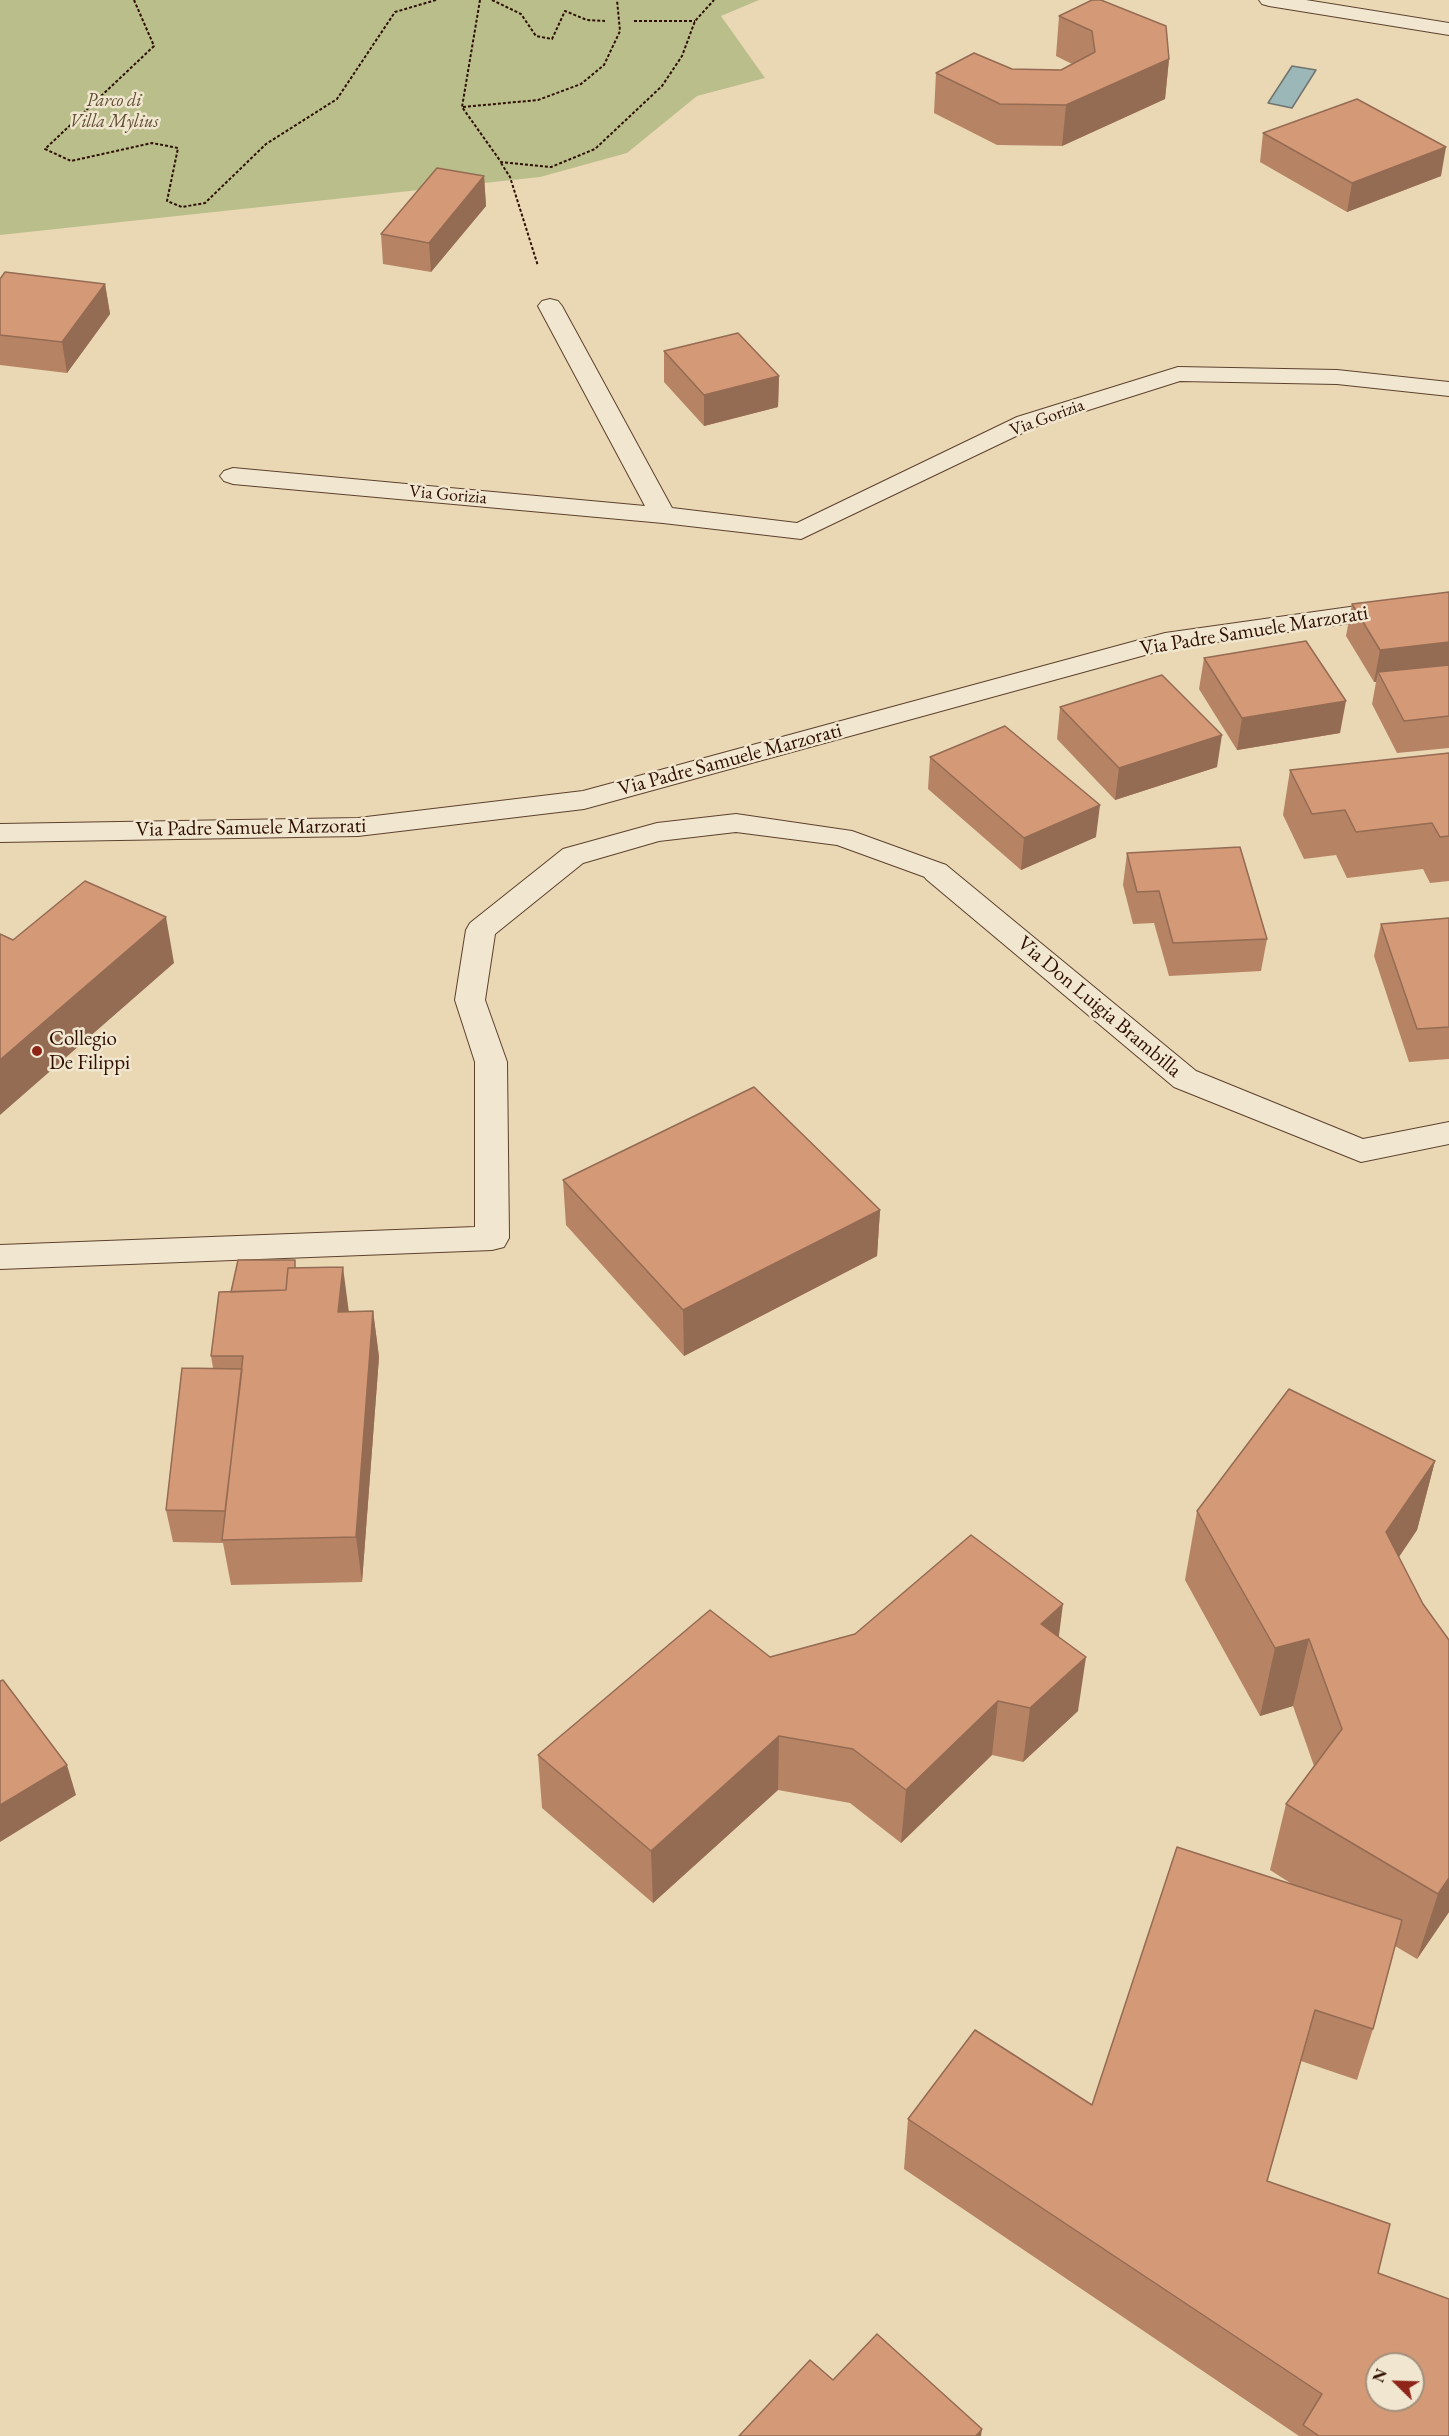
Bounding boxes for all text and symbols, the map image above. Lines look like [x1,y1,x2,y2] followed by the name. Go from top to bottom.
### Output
[70,90,158,132] park label: Parco di Villa Mylius
[1007,395,1087,441] street label: Via Gorizia
[408,481,488,509] street label: Via Gorizia
[1138,600,1370,662] street label: Via Padre Samuele Marzorati
[615,718,845,802] street label: Via Padre Samuele Marzorati
[135,813,367,843] street label: Via Padre Samuele Marzorati
[1012,931,1186,1083] street label: Via Don Luigia Brambilla
[49,1026,130,1076] place label: Collegio De Filippi
[30,1044,44,1058] marker: Collegio De Filippi
[1365,2352,1425,2412] north arrow
[1368,2365,1392,2386] text: N

